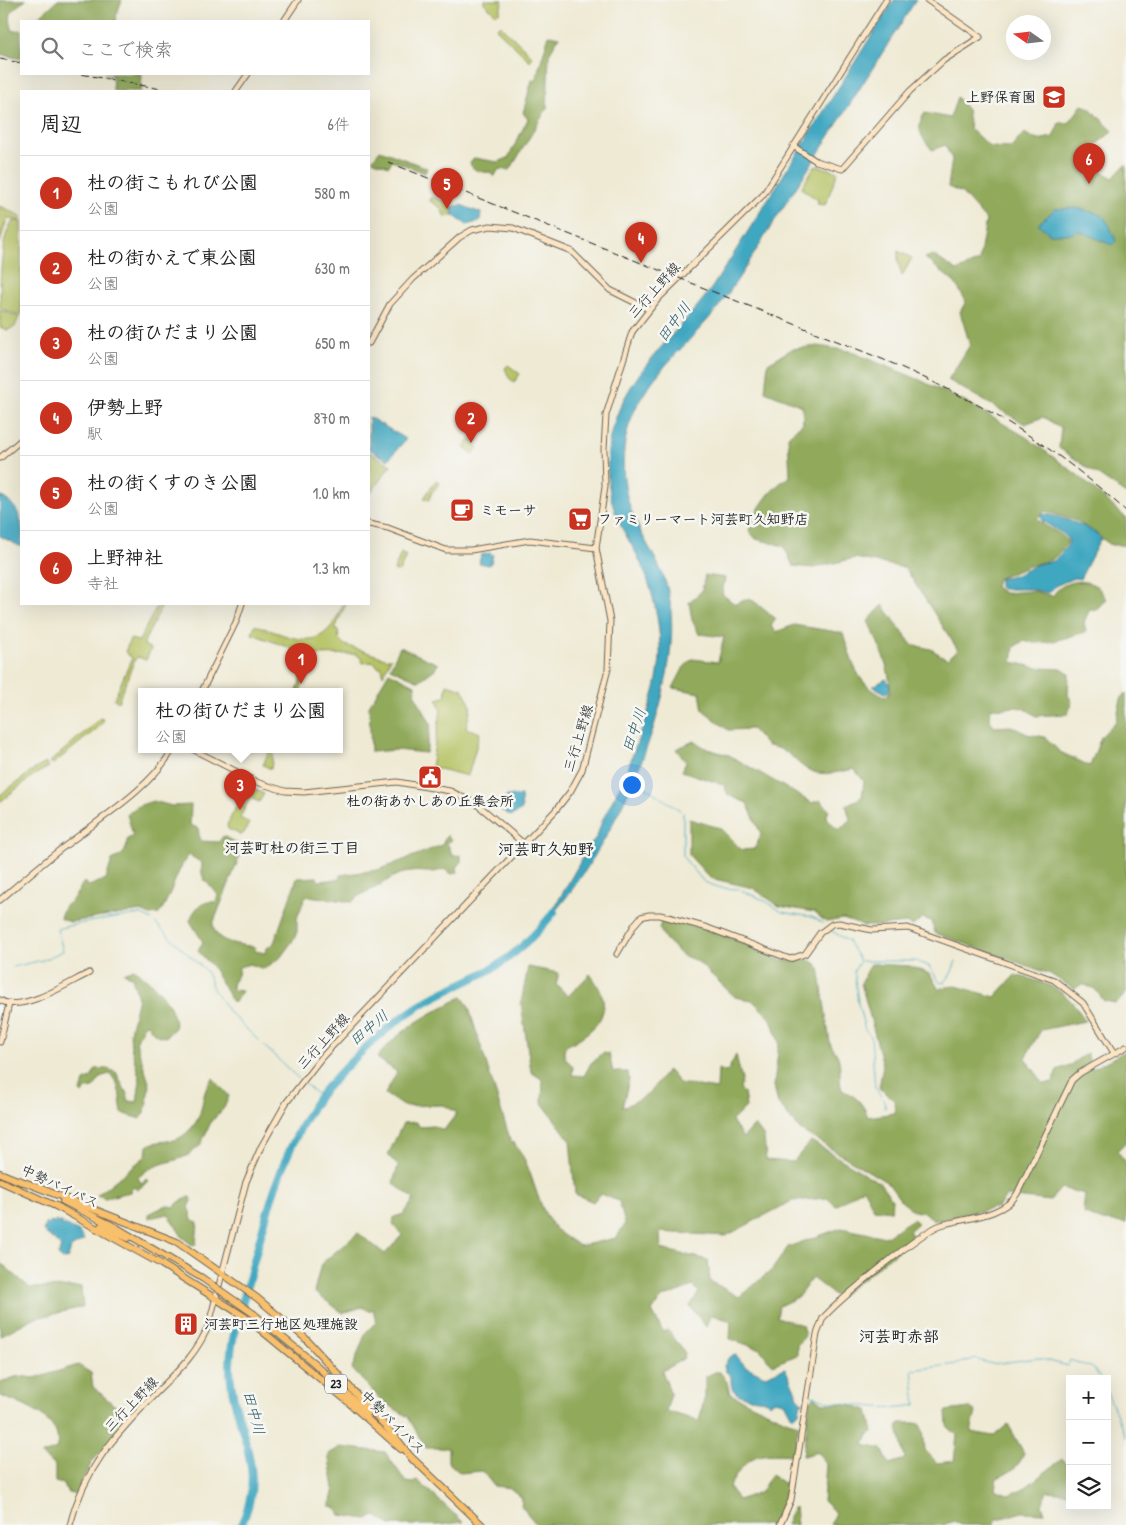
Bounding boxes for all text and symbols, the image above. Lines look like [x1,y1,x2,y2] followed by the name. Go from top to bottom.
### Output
[1006,15,1051,60] north arrow
[20,20,370,75] search box
[38,34,66,62] icon: search
[78,36,173,62] text: ここで検索
[1041,84,1067,110] school or university icon: 上野保育園
[966,87,1036,106] place label: 上野保育園
[40,109,82,138] text: 周辺
[328,113,350,135] text: 6件
[1073,143,1105,184] pin: 6
[431,168,463,209] pin: 5
[87,169,258,195] text: 杜の街こもれび公園
[53,182,59,204] text: 1
[315,182,350,204] text: 580 m
[87,197,119,219] text: 公園
[625,222,657,263] pin: 4
[87,244,257,270] text: 杜の街かえで東公園
[52,257,60,279] text: 2
[315,257,350,279] text: 630 m
[623,257,684,322] street label: 三行上野線
[87,272,119,294] text: 公園
[652,297,696,346] water label: 田中川
[87,319,258,345] text: 杜の街ひだまり公園
[52,332,60,354] text: 3
[315,332,350,354] text: 650 m
[87,347,119,369] text: 公園
[87,394,163,420] text: 伊勢上野
[455,402,487,443] pin: 2
[53,407,59,429] text: 4
[313,407,350,429] text: 870 m
[87,422,103,444] text: 駅
[87,469,258,495] text: 杜の街くすのき公園
[53,482,59,504] text: 5
[312,482,350,504] text: 1.0 km
[87,497,119,519] text: 公園
[449,497,475,523] cafe icon: ミモーサ
[480,500,537,519] place label: ミモーサ
[567,506,593,532] supermarket icon: ファミリーマート河芸町久知野店
[598,509,809,528] place label: ファミリーマート河芸町久知野店
[87,544,163,570] text: 上野神社
[53,557,59,579] text: 6
[312,557,350,579] text: 1.3 km
[87,572,119,594] text: 寺社
[285,643,317,684] pin: 1
[138,688,343,753] popup
[155,697,326,723] text: 杜の街ひだまり公園
[558,702,597,774] street label: 三行上野線
[616,705,651,755] water label: 田中川
[155,725,187,747] text: 公園
[417,764,443,790] public building icon: 杜の街あかしあの丘集会所
[224,769,256,810] pin: 3
[619,772,645,798] your location
[346,791,514,810] place label: 杜の街あかしあの丘集会所
[224,837,360,858] district label: 河芸町杜の街三丁目
[498,838,594,860] district label: 河芸町久知野
[345,1005,393,1050] water label: 田中川
[292,1008,353,1073] street label: 三行上野線
[18,1159,102,1212] street label: 中勢バイパス
[173,1311,199,1337] building icon: 河芸町三行地区処理施設
[204,1314,358,1333] place label: 河芸町三行地区処理施設
[859,1325,939,1347] district label: 河芸町赤部
[99,1372,162,1435] street label: 三行上野線
[325,1375,347,1394] road number: 23
[1066,1375,1111,1510] map controls
[1066,1375,1111,1420] button: +
[357,1385,430,1458] street label: 中勢バイパス
[239,1388,270,1437] water label: 田中川
[1066,1420,1111,1465] button: −
[1066,1465,1111,1510] button: layers

